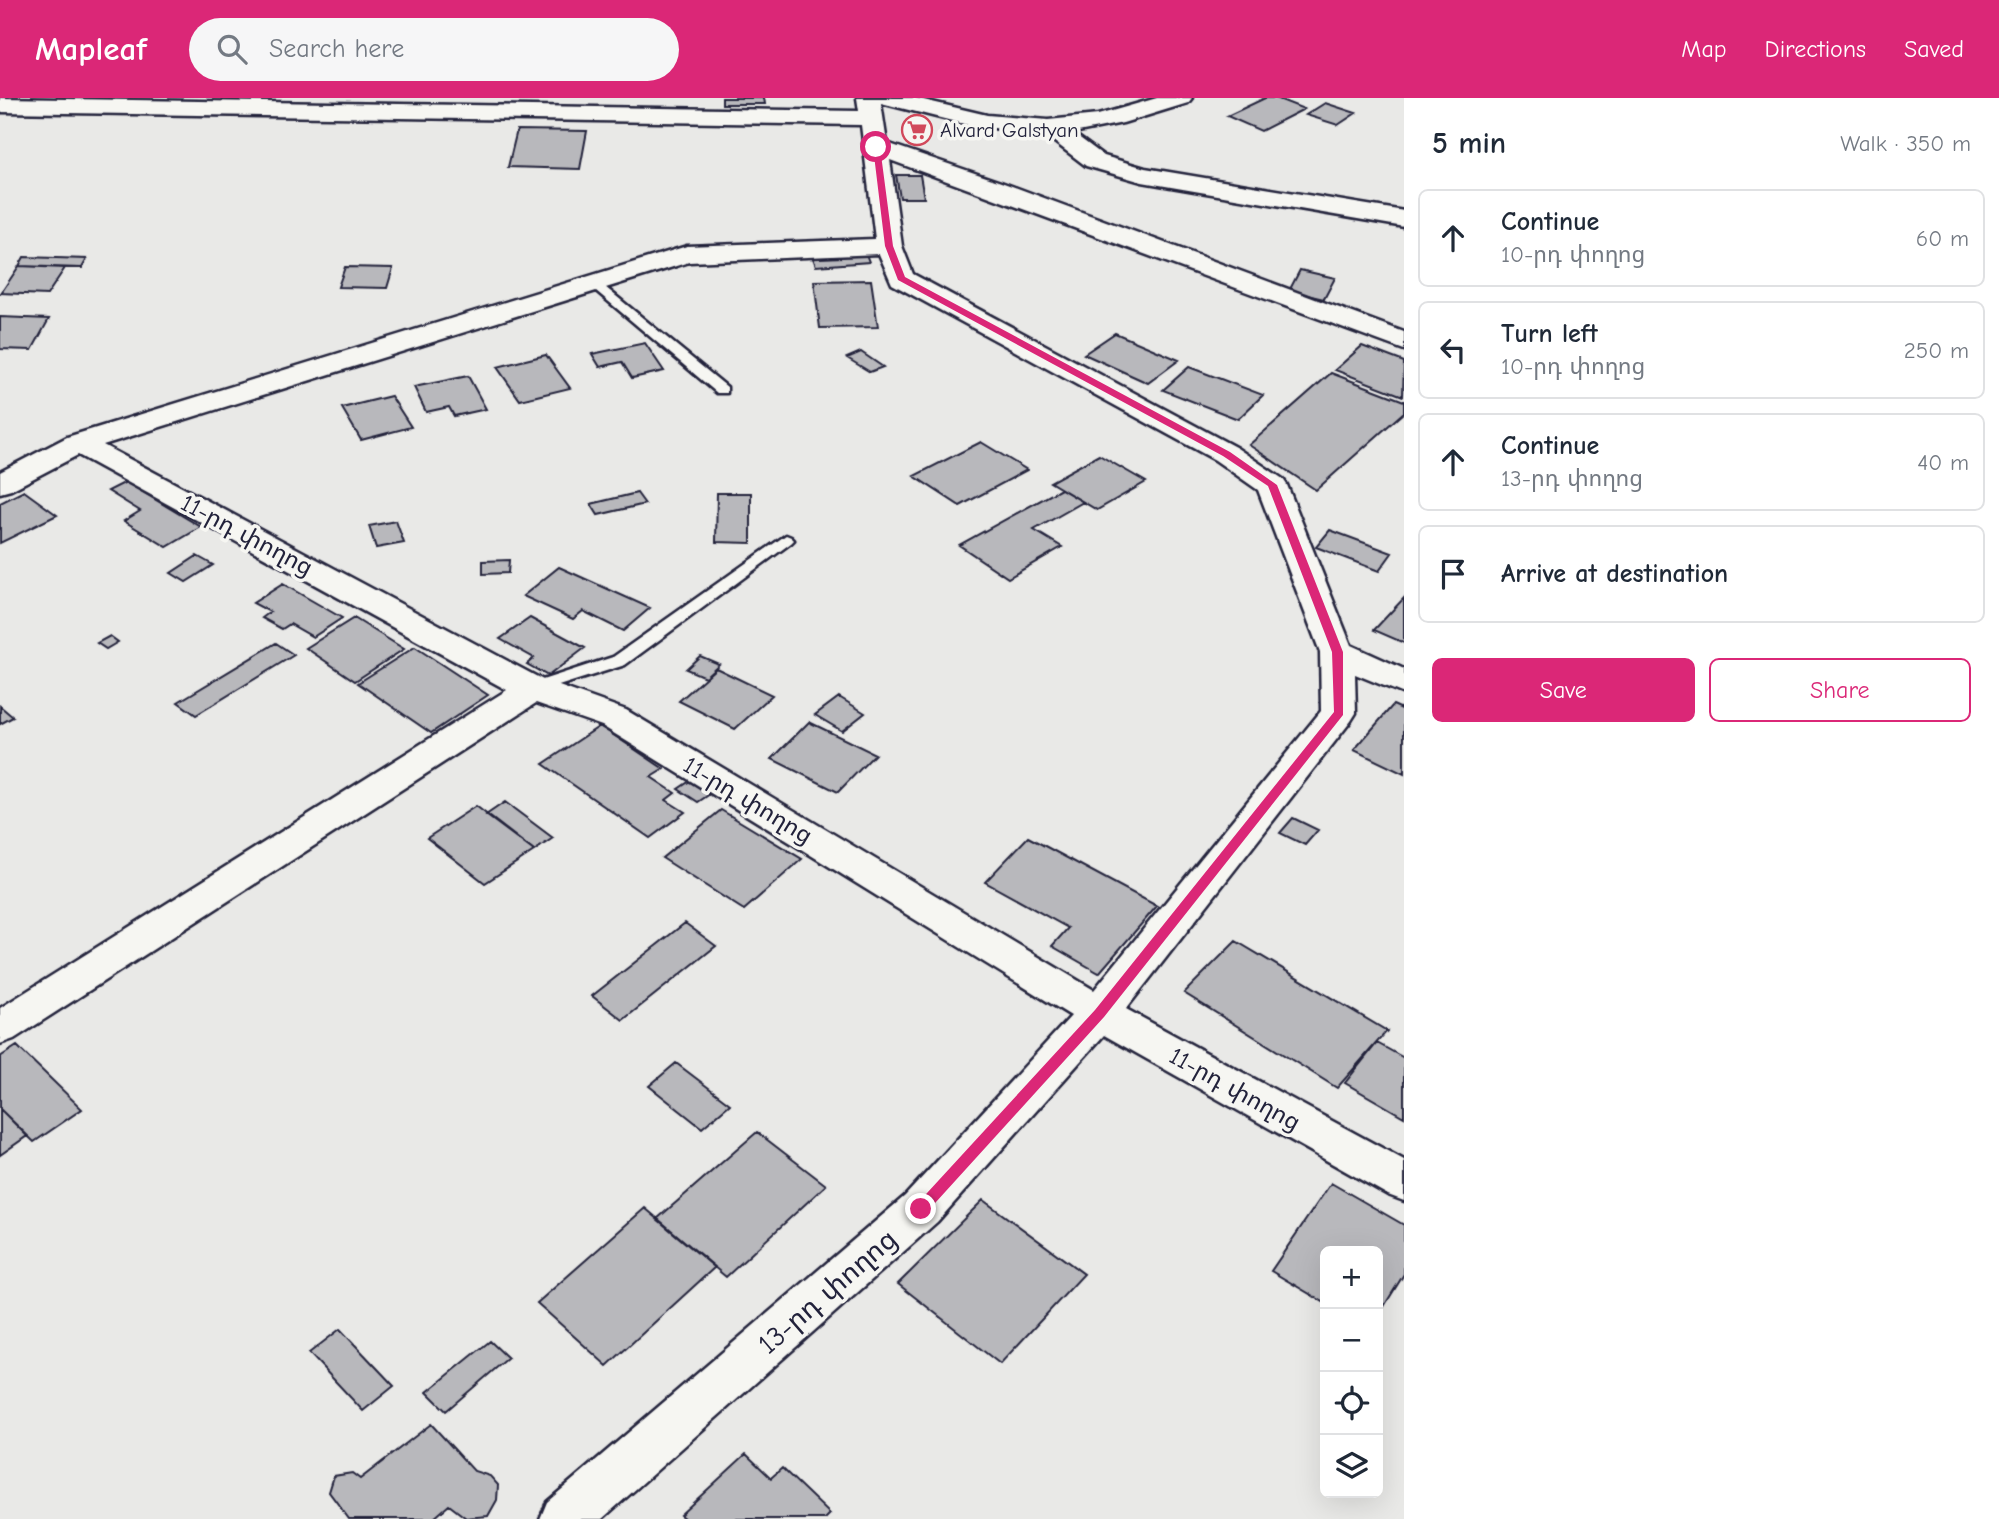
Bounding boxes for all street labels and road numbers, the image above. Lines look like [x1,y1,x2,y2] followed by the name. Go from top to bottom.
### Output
[176,488,318,582] street label: 11-րդ փողոց
[678,751,818,849] street label: 11-րդ փողոց
[1165,1041,1305,1137] street label: 11-րդ փողոց
[752,1223,903,1361] street label: 13-րդ փողոց

